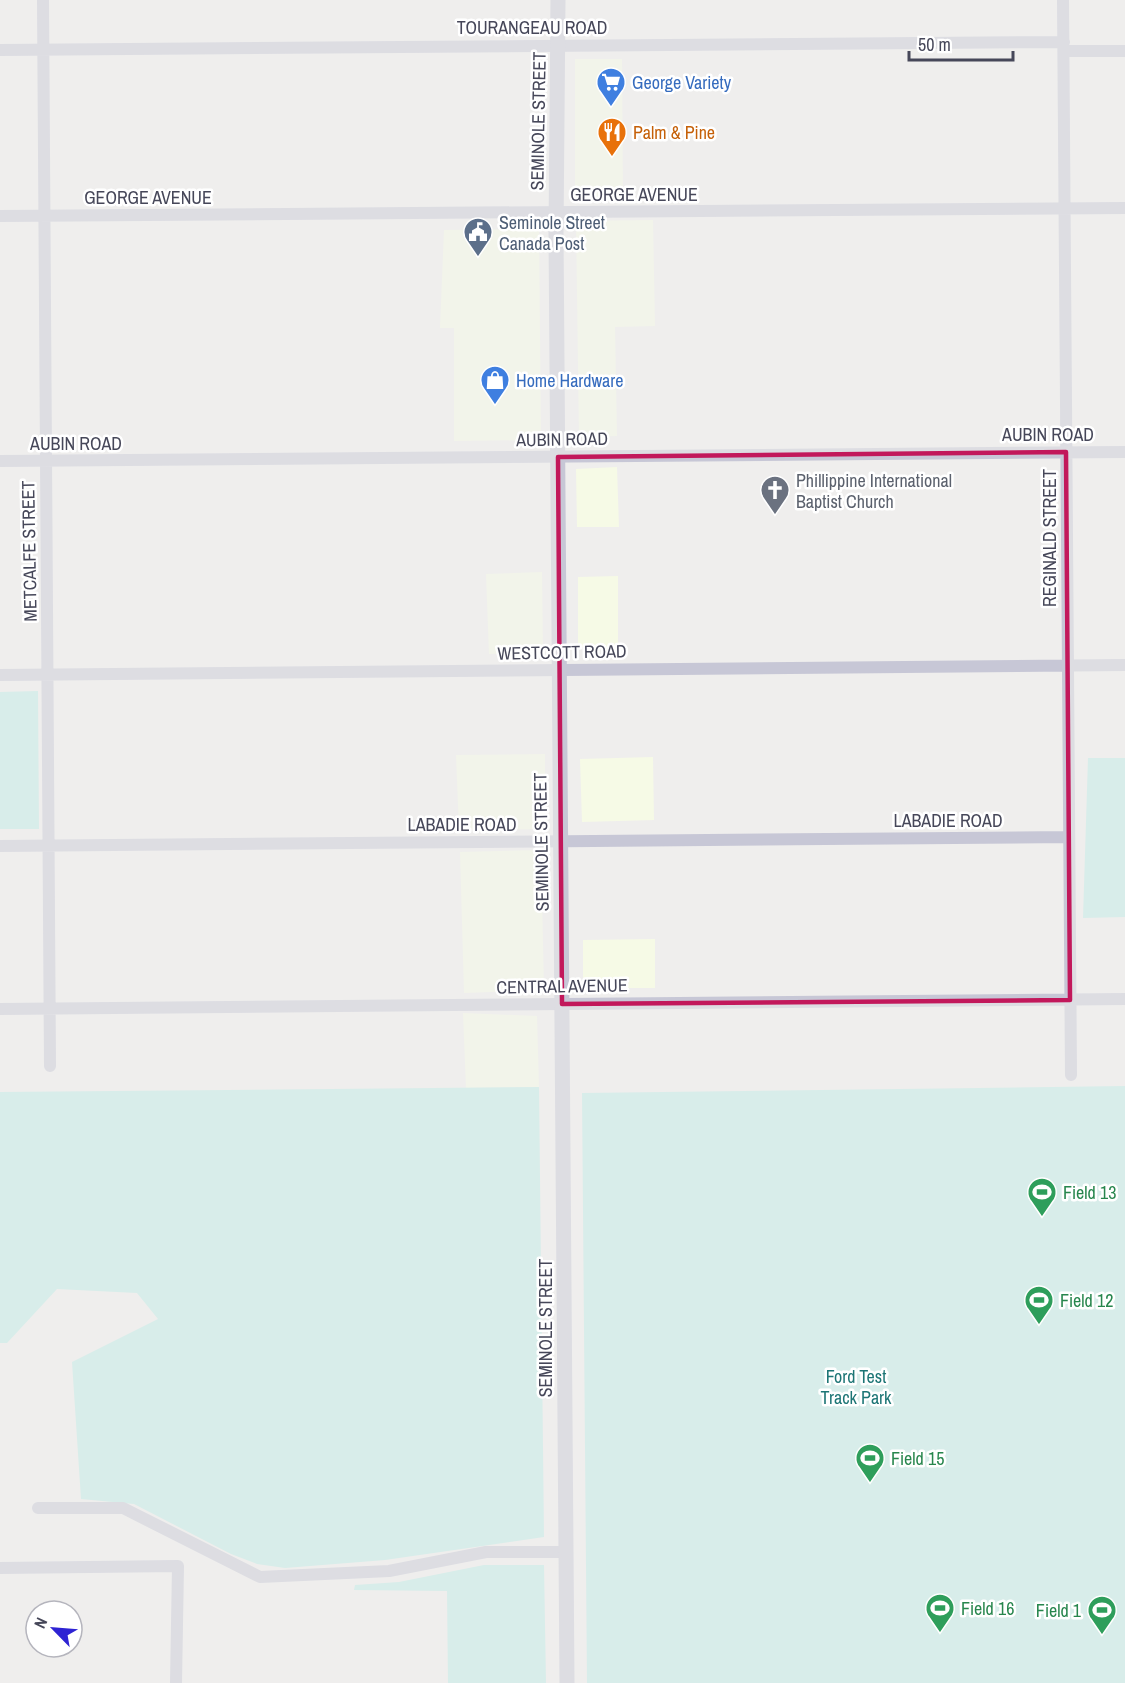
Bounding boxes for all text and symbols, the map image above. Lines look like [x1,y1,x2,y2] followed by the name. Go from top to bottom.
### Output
[457,15,607,40] street label: TOURANGEAU ROAD
[909,24,1012,62] scale bar
[918,32,951,57] text: 50 m
[524,51,552,191] street label: SEMINOLE STREET
[595,66,627,108] supermarket icon: George Variety
[632,70,732,95] place label: George Variety
[596,116,628,158] restaurant icon: Palm & Pine
[633,120,715,145] place label: Palm & Pine
[570,182,698,207] street label: GEORGE AVENUE
[84,185,212,210] street label: GEORGE AVENUE
[499,210,605,256] place label: Seminole Street Canada Post
[462,216,494,258] public building icon: Seminole Street Canada Post
[479,364,511,406] shop icon: Home Hardware
[516,368,623,393] place label: Home Hardware
[1001,422,1094,447] street label: AUBIN ROAD
[515,426,608,452] street label: AUBIN ROAD
[29,431,122,456] street label: AUBIN ROAD
[796,468,952,514] place label: Phillippine International Baptist Church
[1037,469,1062,607] street label: REGINALD STREET
[759,474,791,516] church icon: Phillippine International Baptist Church
[15,480,43,622] street label: METCALFE STREET
[497,638,627,666] street label: WESTCOTT ROAD
[527,772,555,912] street label: SEMINOLE STREET
[893,808,1003,833] street label: LABADIE ROAD
[407,812,517,837] street label: LABADIE ROAD
[496,972,628,1000] street label: CENTRAL AVENUE
[1026,1176,1058,1218] sports icon: Field 13
[1063,1180,1116,1205] place label: Field 13
[533,1259,558,1397] street label: SEMINOLE STREET
[1023,1284,1055,1326] sports icon: Field 12
[1060,1288,1113,1313] place label: Field 12
[821,1364,892,1410] park label: Ford Test Track Park
[854,1442,886,1484] sports icon: Field 15
[891,1446,944,1471] place label: Field 15
[924,1592,956,1634] sports icon: Field 16
[1086,1594,1118,1636] sports icon: Field 1
[961,1596,1014,1621] place label: Field 16
[1036,1598,1082,1623] place label: Field 1
[24,1599,84,1659] north arrow
[28,1614,52,1632] text: N

